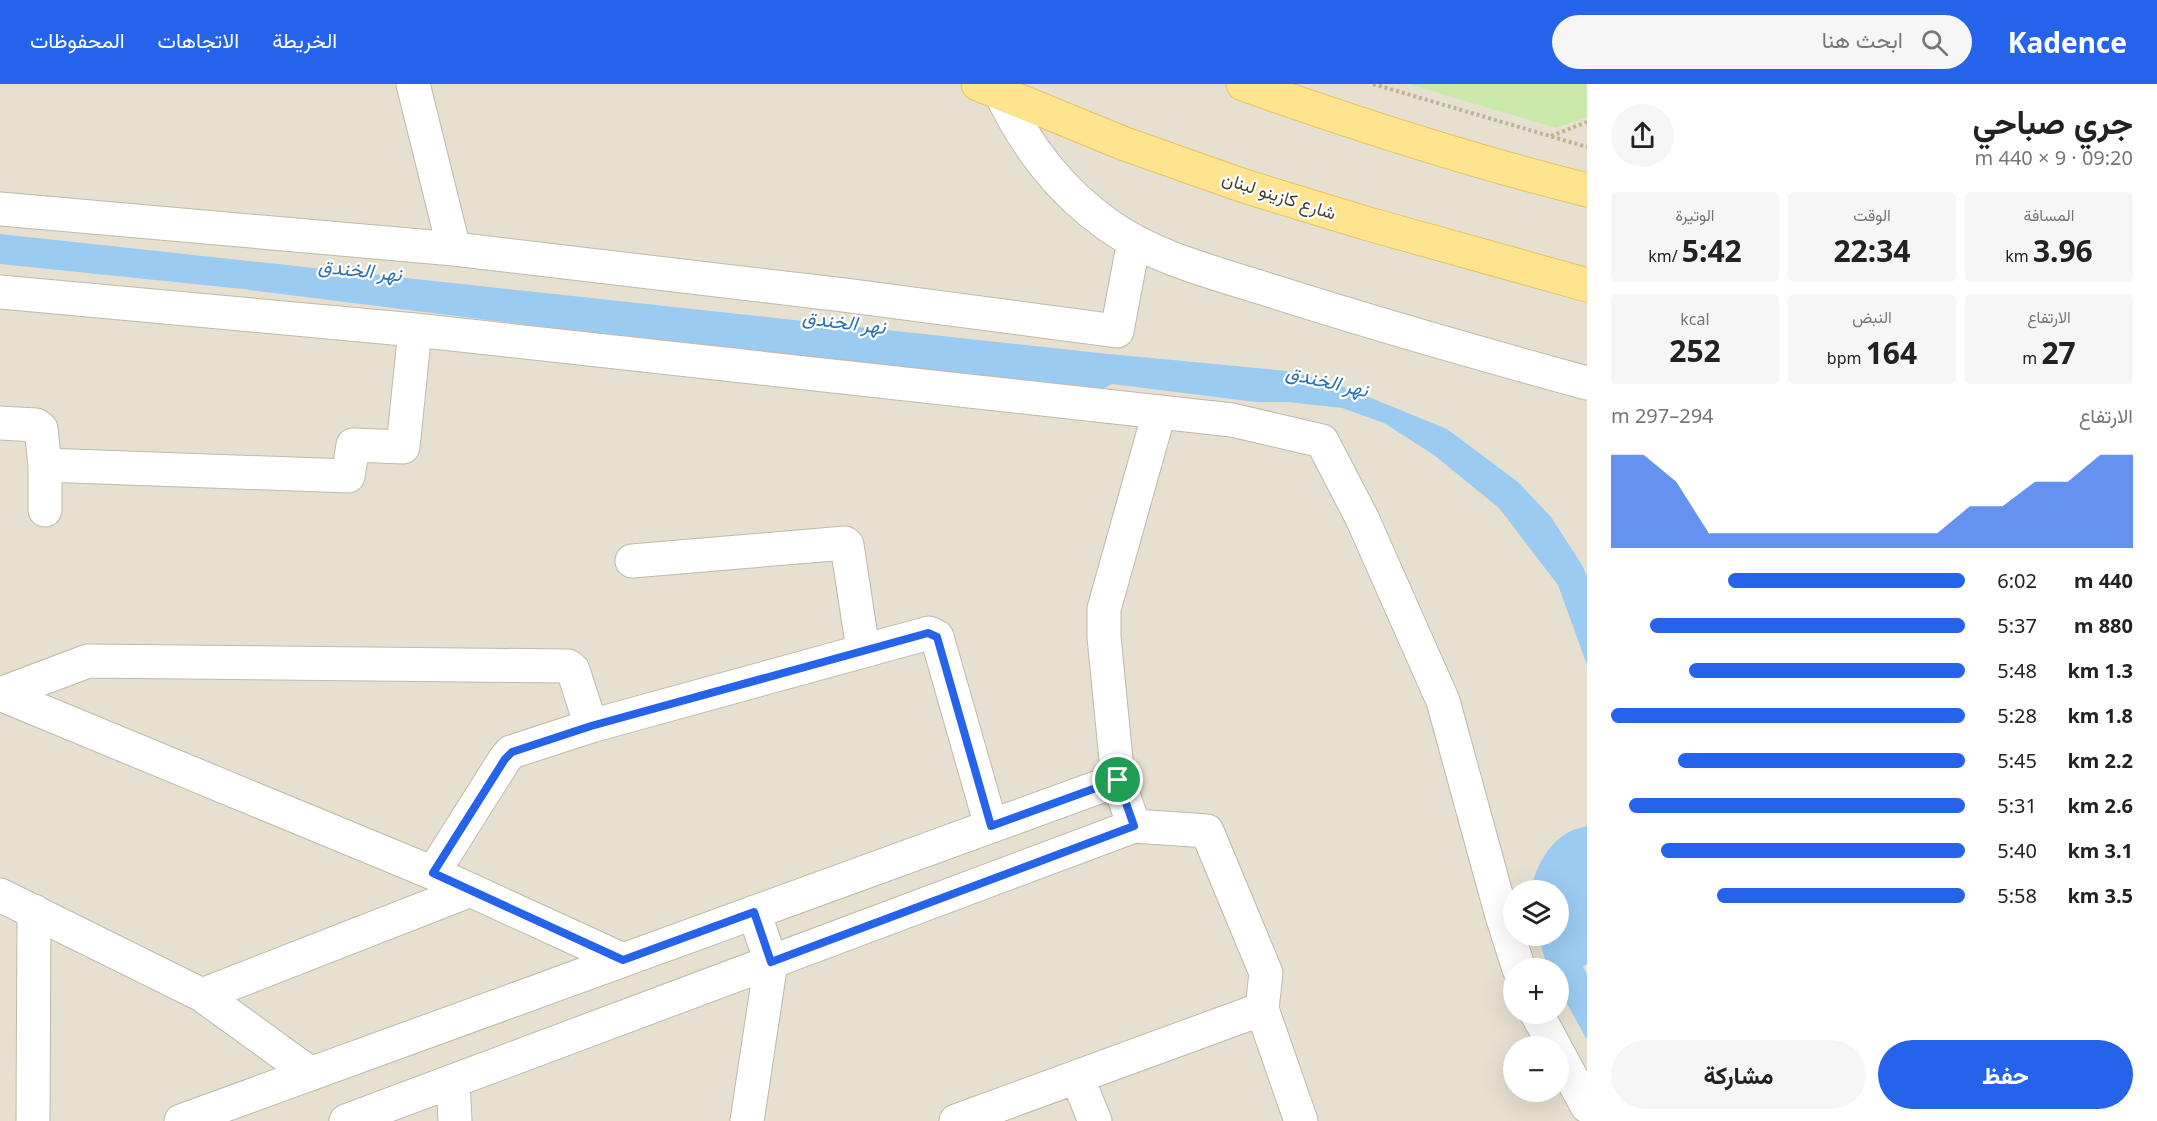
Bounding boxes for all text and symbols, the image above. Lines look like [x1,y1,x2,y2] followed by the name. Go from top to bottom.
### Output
[1552,15,1972,69] search box
[2008,23,2127,61] text: Kadence
[1822,24,1903,54] text: ابحث هنا
[30,26,125,54] text: المحفوظات
[158,26,239,54] text: الاتجاهات
[272,26,337,54] text: الخريطة
[1918,26,1951,59] icon: search
[1972,99,2133,144] text: جري صباحي
[1611,104,1674,167] button: share
[1975,144,2133,171] text: 09:20 · 9 × 440 m
[1219,165,1339,226] street label: شارع كازينو لبنان
[1675,204,1715,226] text: الوتيرة
[1853,204,1891,226] text: الوقت
[2024,204,2074,226] text: المسافة
[1682,230,1742,271] text: 5:42
[1833,230,1911,271] text: 22:34
[2033,230,2093,271] text: 3.96
[1648,245,1682,267] text: /km
[2005,245,2033,267] text: km
[317,252,404,287] water label: نهر الخندق
[801,303,889,340] water label: نهر الخندق
[1852,306,1892,328] text: النبض
[2027,306,2071,328] text: الارتفاع
[1680,308,1710,330] text: kcal
[1669,330,1721,371] text: 252
[1866,332,1917,373] text: 164
[2041,332,2076,373] text: 27
[1827,347,1866,369] text: bpm
[2022,347,2041,369] text: m
[1283,358,1372,403] water label: نهر الخندق
[1611,402,1714,429] text: 294–297 m
[2079,402,2133,429] text: الارتفاع
[1997,567,2037,594] text: 6:02
[2074,567,2133,594] text: 440 m
[1997,612,2037,639] text: 5:37
[2074,612,2133,639] text: 880 m
[1997,657,2037,684] text: 5:48
[2067,657,2133,684] text: 1.3 km
[1997,702,2037,729] text: 5:28
[2067,702,2133,729] text: 1.8 km
[1997,747,2037,774] text: 5:45
[2067,747,2133,774] text: 2.2 km
[1092,754,1143,805] pin
[1101,763,1134,796] icon: arrive
[1997,792,2037,819] text: 5:31
[2067,792,2133,819] text: 2.6 km
[1997,837,2037,864] text: 5:40
[2067,837,2133,864] text: 3.1 km
[1503,880,1569,1102] map controls
[1503,880,1569,946] button: layers
[1997,882,2037,909] text: 5:58
[2067,882,2133,909] text: 3.5 km
[1503,958,1569,1024] button: +
[1503,1036,1569,1102] button: −
[1611,1040,1866,1109] button: مشاركة
[1878,1040,2133,1109] button: حفظ

